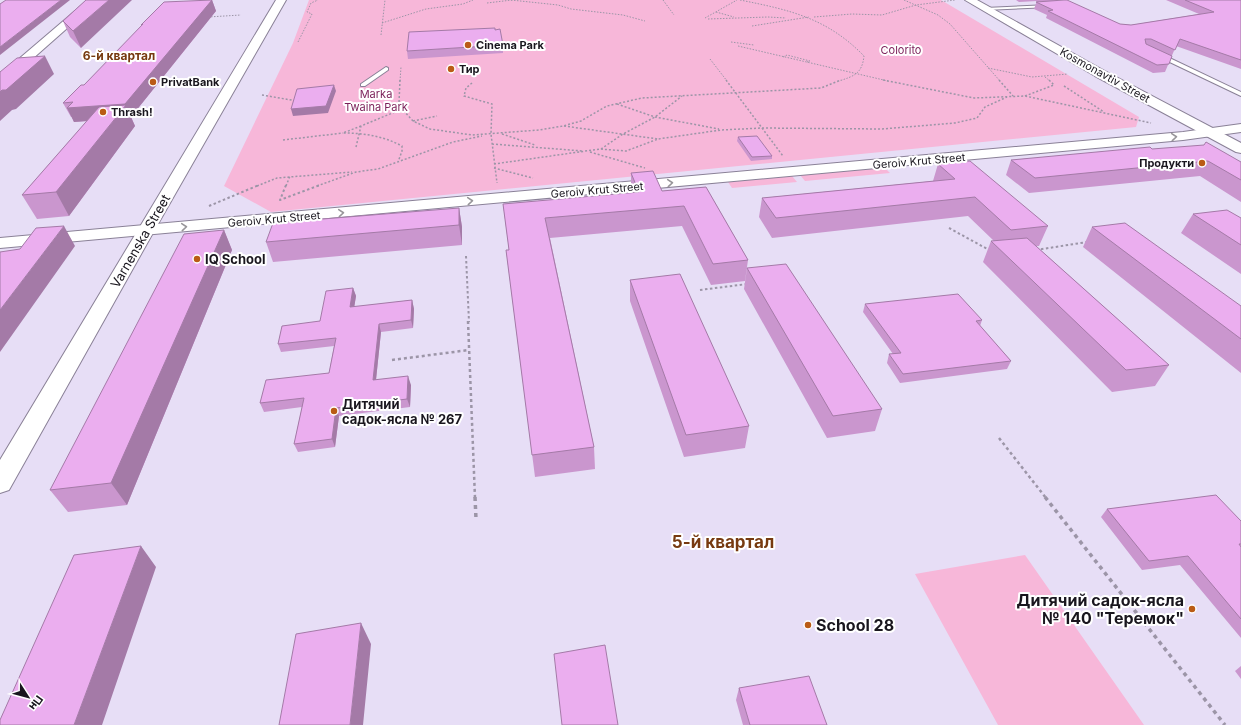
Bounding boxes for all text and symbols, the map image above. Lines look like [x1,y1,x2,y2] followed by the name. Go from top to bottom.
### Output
[476,38,545,52] place label: Cinema Park
[463,40,473,50] marker: Cinema Park
[881,43,922,57] park label: Colorito
[1057,44,1153,106] street label: Kosmonavtiv Street
[83,48,155,63] district label: 6-й квартал
[459,62,480,76] place label: Тир
[446,64,456,74] marker: Тир
[161,75,220,89] place label: PrivatBank
[148,77,158,87] marker: PrivatBank
[344,87,408,114] park label: Marka Twaina Park
[111,105,153,119] place label: Thrash!
[98,107,108,117] marker: Thrash!
[1171,133,1177,142] one-way arrow
[872,150,966,172] street label: Geroiv Krut Street
[1139,156,1194,170] place label: Продукти
[1197,158,1207,168] marker: Продукти
[550,179,644,201] street label: Geroiv Krut Street
[667,179,673,188] one-way arrow
[107,191,173,291] street label: Varnenska Street
[467,197,473,206] one-way arrow
[227,208,321,230] street label: Geroiv Krut Street
[338,209,344,218] one-way arrow
[181,223,187,232] one-way arrow
[205,251,266,267] place label: IQ School
[192,254,202,264] marker: IQ School
[342,396,463,427] place label: Дитячий садок-ясла № 267
[329,406,339,416] marker: Дитячий садок-ясла № 267
[672,532,774,552] district label: 5-й квартал
[1017,590,1184,628] place label: Дитячий садок-ясла № 140 "Теремок"
[1187,604,1197,614] marker: Дитячий садок-ясла № 140 "Теремок"
[816,615,894,635] place label: School 28
[803,620,813,630] marker: School 28
[8,677,48,717] north arrow
[26,693,46,713] text: Пн

